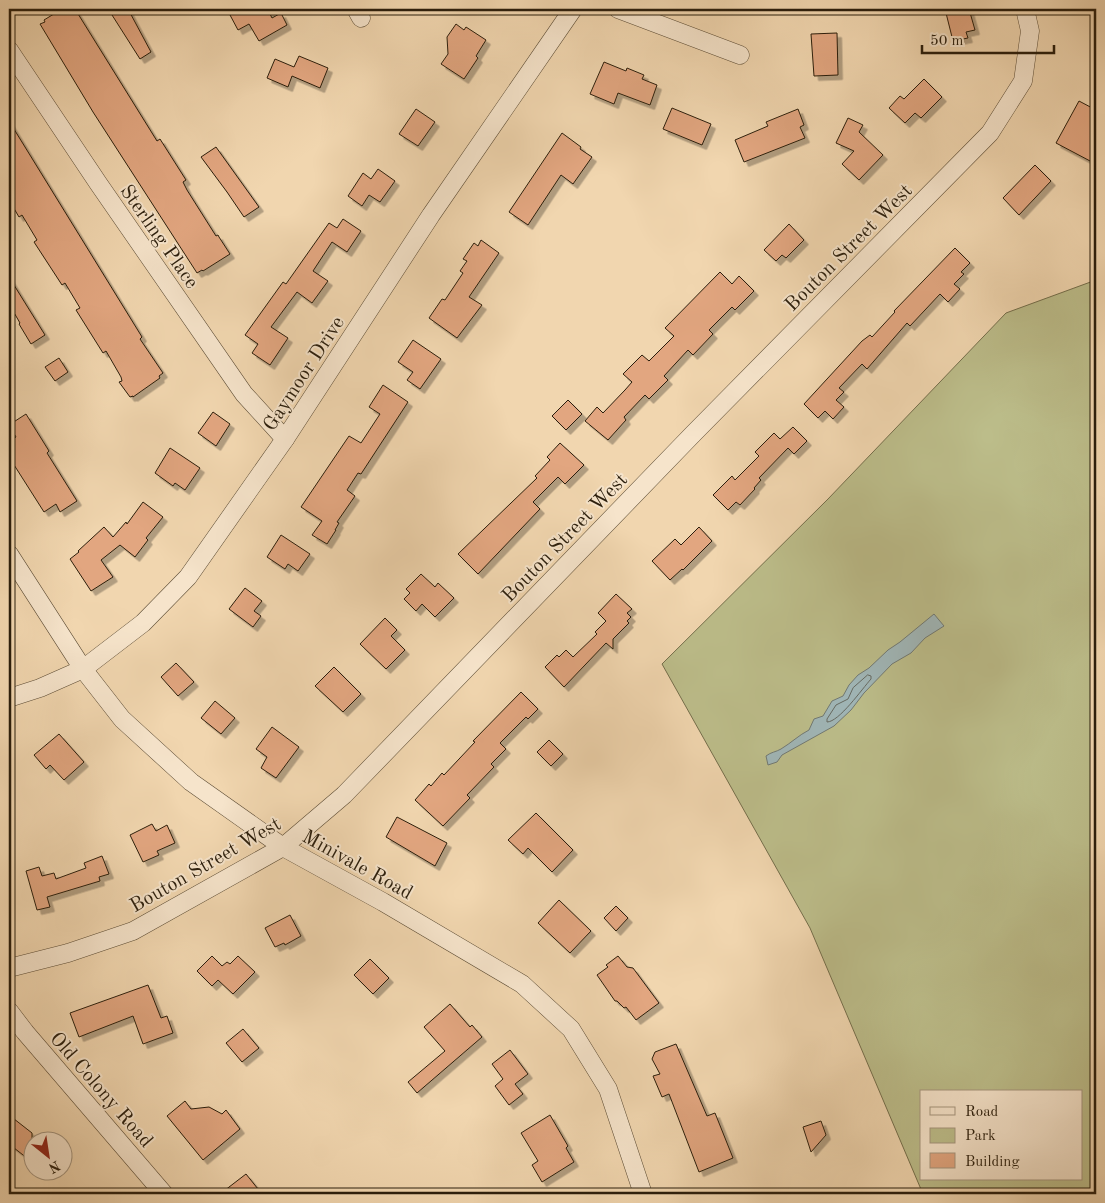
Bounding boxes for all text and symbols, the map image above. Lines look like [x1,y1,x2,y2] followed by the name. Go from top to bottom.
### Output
[922,22,1055,54] scale bar
[930,34,964,49] text: 50 m
[782,181,917,316] street label: Bouton Street West
[115,182,201,293] street label: Sterling Place
[260,313,349,435] street label: Gaymoor Drive
[499,470,632,607] street label: Bouton Street West
[127,814,285,917] street label: Bouton Street West
[298,827,416,904] street label: Minivale Road
[45,1029,156,1152] street label: Old Colony Road
[920,1090,1082,1180] legend
[965,1105,999,1120] text: Road
[965,1129,996,1144] text: Park
[22,1130,72,1180] north arrow
[965,1155,1020,1170] text: Building
[46,1158,62,1175] text: N

